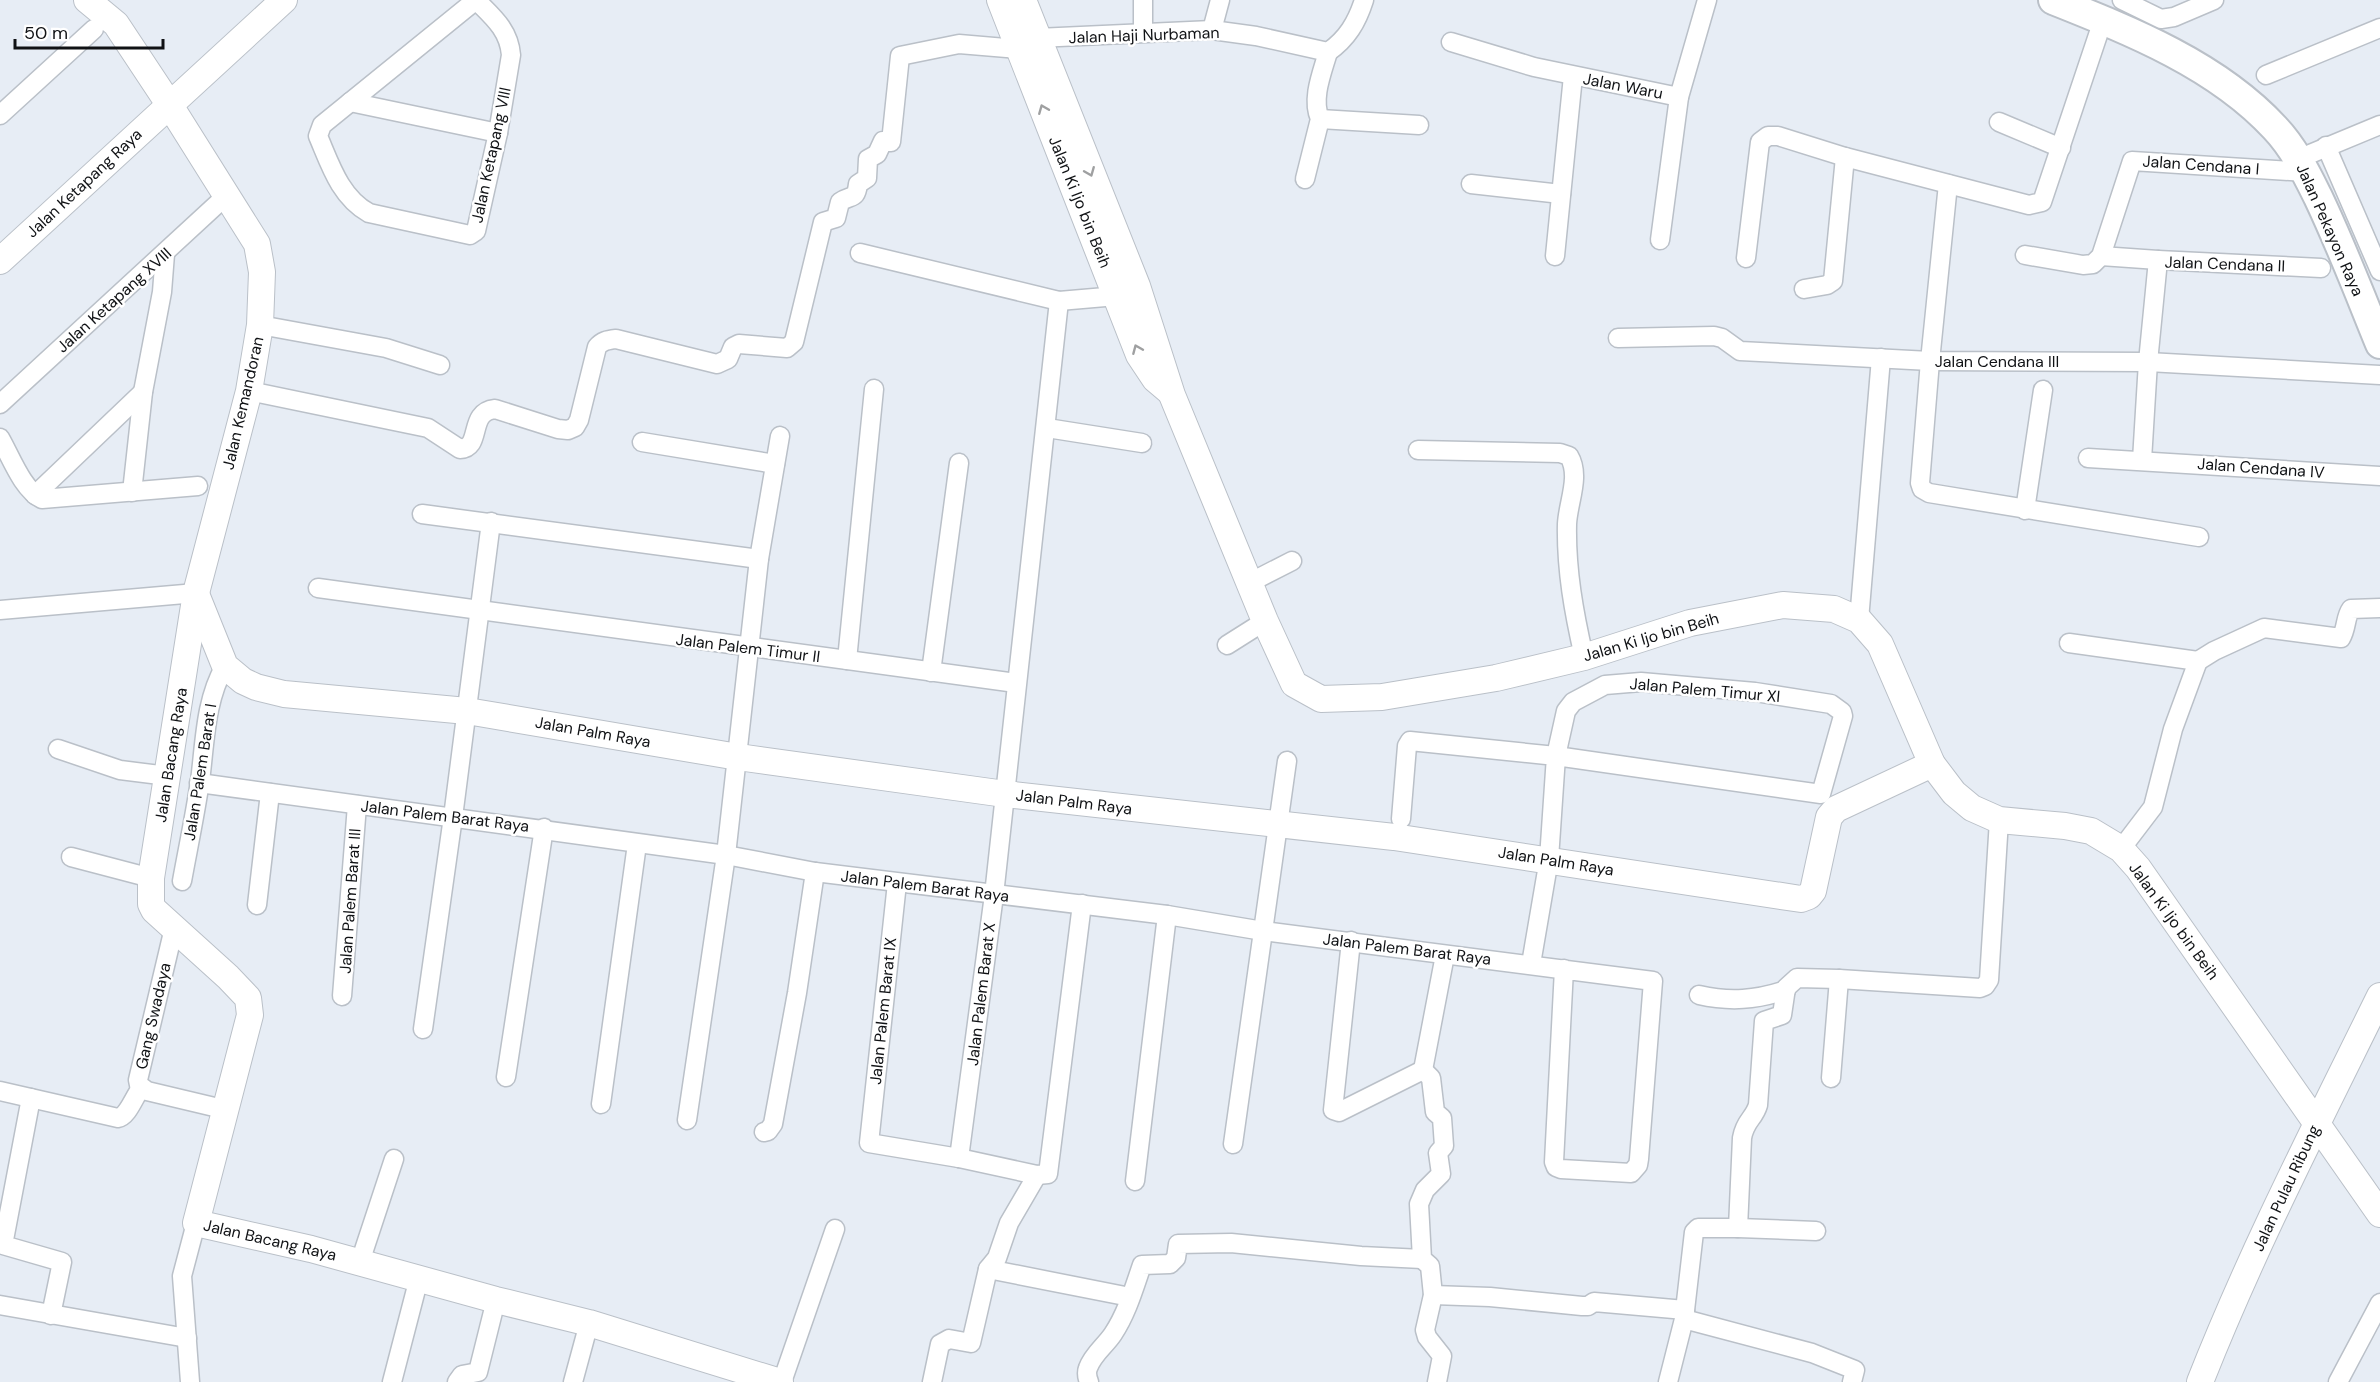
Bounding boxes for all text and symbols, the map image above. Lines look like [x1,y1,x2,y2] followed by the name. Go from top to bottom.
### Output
[15,12,164,50] scale bar
[24,21,68,45] text: 50 m
[1068,22,1220,48] street label: Jalan Haji Nurbaman
[1581,68,1665,104] street label: Jalan Waru
[466,85,516,225] street label: Jalan Ketapang VIII
[1038,104,1050,115] one-way arrow
[22,124,146,242] street label: Jalan Ketapang Raya
[1044,133,1116,271] street label: Jalan Ki Ijo bin Beih
[2142,150,2260,180] street label: Jalan Cendana I
[2291,161,2369,299] street label: Jalan Pekayon Raya
[1083,165,1095,176] one-way arrow
[52,243,176,357] street label: Jalan Ketapang XVIII
[2164,251,2286,277] street label: Jalan Cendana II
[217,334,269,472] street label: Jalan Kemandoran
[1133,344,1145,355] one-way arrow
[1935,351,2059,372] street label: Jalan Cendana III
[2197,453,2326,483] street label: Jalan Cendana IV
[1581,608,1721,666] street label: Jalan Ki Ijo bin Beih
[675,629,821,667] street label: Jalan Palem Timur II
[1629,673,1781,707] street label: Jalan Palem Timur XI
[150,686,192,824] street label: Jalan Bacang Raya
[179,702,221,842] street label: Jalan Palem Barat I
[534,712,652,752] street label: Jalan Palm Raya
[1015,784,1133,820] street label: Jalan Palm Raya
[360,795,530,837] street label: Jalan Palem Barat Raya
[334,828,366,974] street label: Jalan Palem Barat III
[1497,841,1615,881] street label: Jalan Palm Raya
[2124,858,2224,984] street label: Jalan Ki Ijo bin Beih
[840,865,1010,907] street label: Jalan Palem Barat Raya
[962,921,1000,1067] street label: Jalan Palem Barat X
[1322,928,1492,970] street label: Jalan Palem Barat Raya
[865,936,901,1086] street label: Jalan Palem Barat IX
[131,961,175,1071] street label: Gang Swadaya
[2247,1121,2325,1255] street label: Jalan Pulau Ribung
[201,1214,339,1266] street label: Jalan Bacang Raya

